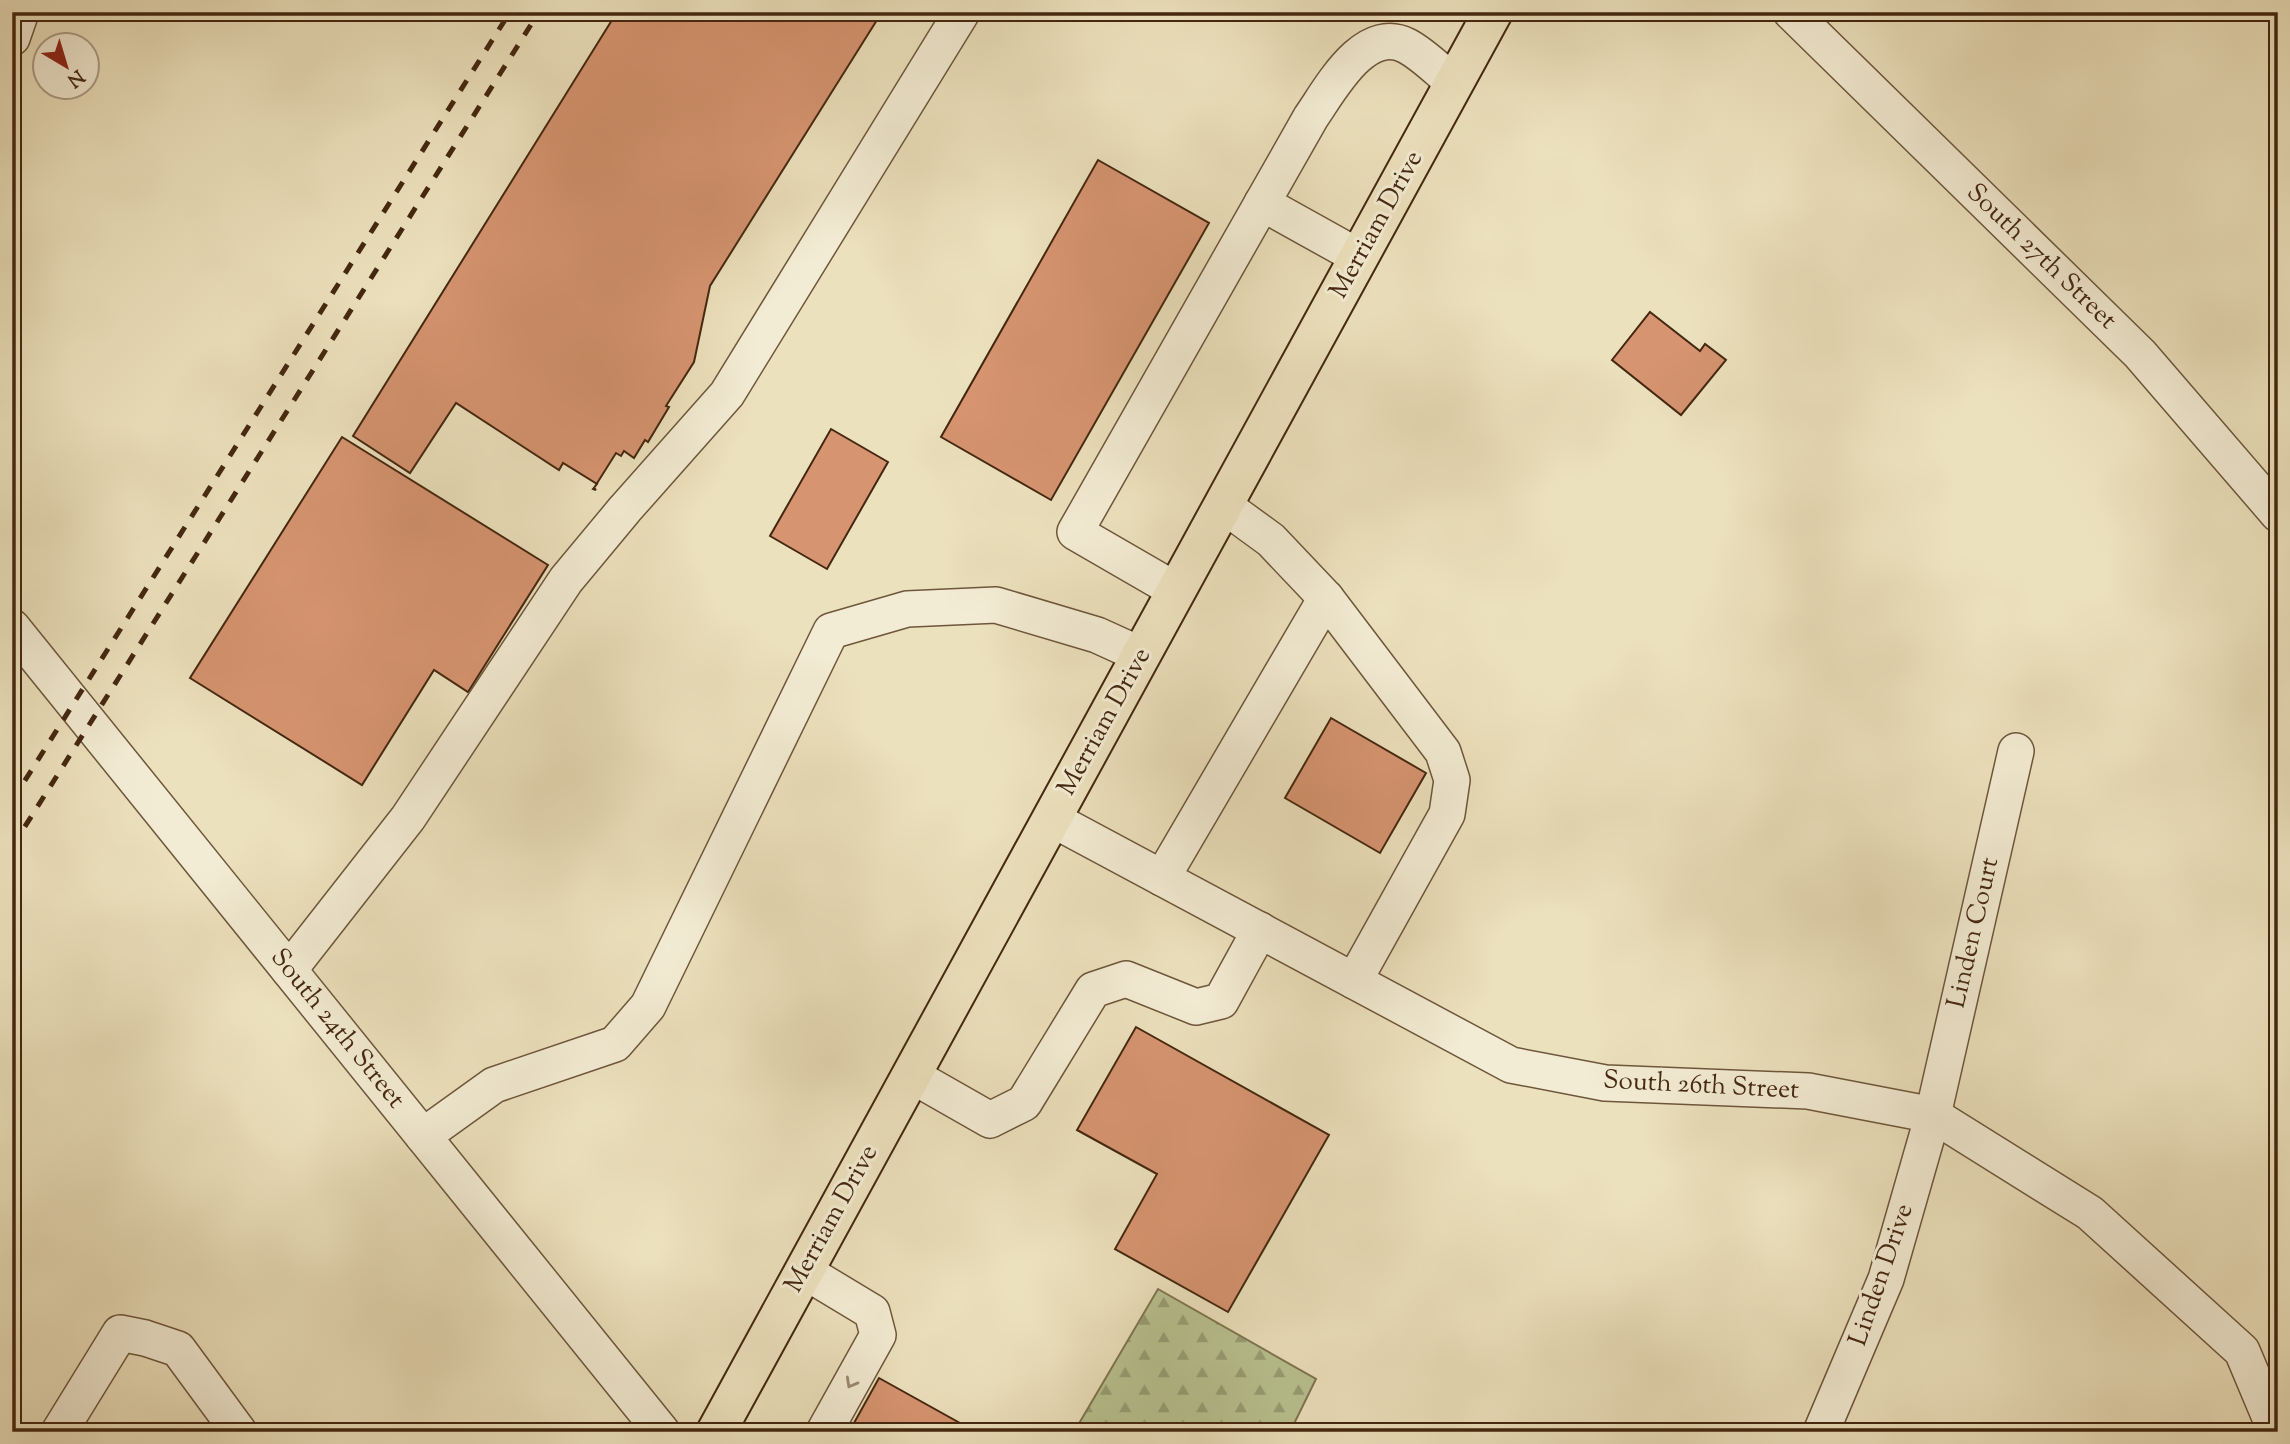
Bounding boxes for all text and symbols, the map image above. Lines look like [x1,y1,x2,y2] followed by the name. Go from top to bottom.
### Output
[32,32,102,102] north arrow
[61,62,89,93] text: N
[1321,144,1433,306] street label: Merriam Drive
[1958,175,2125,339] street label: South 27th Street
[1049,641,1161,803] street label: Merriam Drive
[1939,854,2009,1012] street label: Linden Court
[261,941,413,1117] street label: South 24th Street
[1602,1062,1800,1110] street label: South 26th Street
[776,1138,888,1300] street label: Merriam Drive
[1840,1199,1924,1351] street label: Linden Drive
[846,1376,859,1389] one-way arrow

